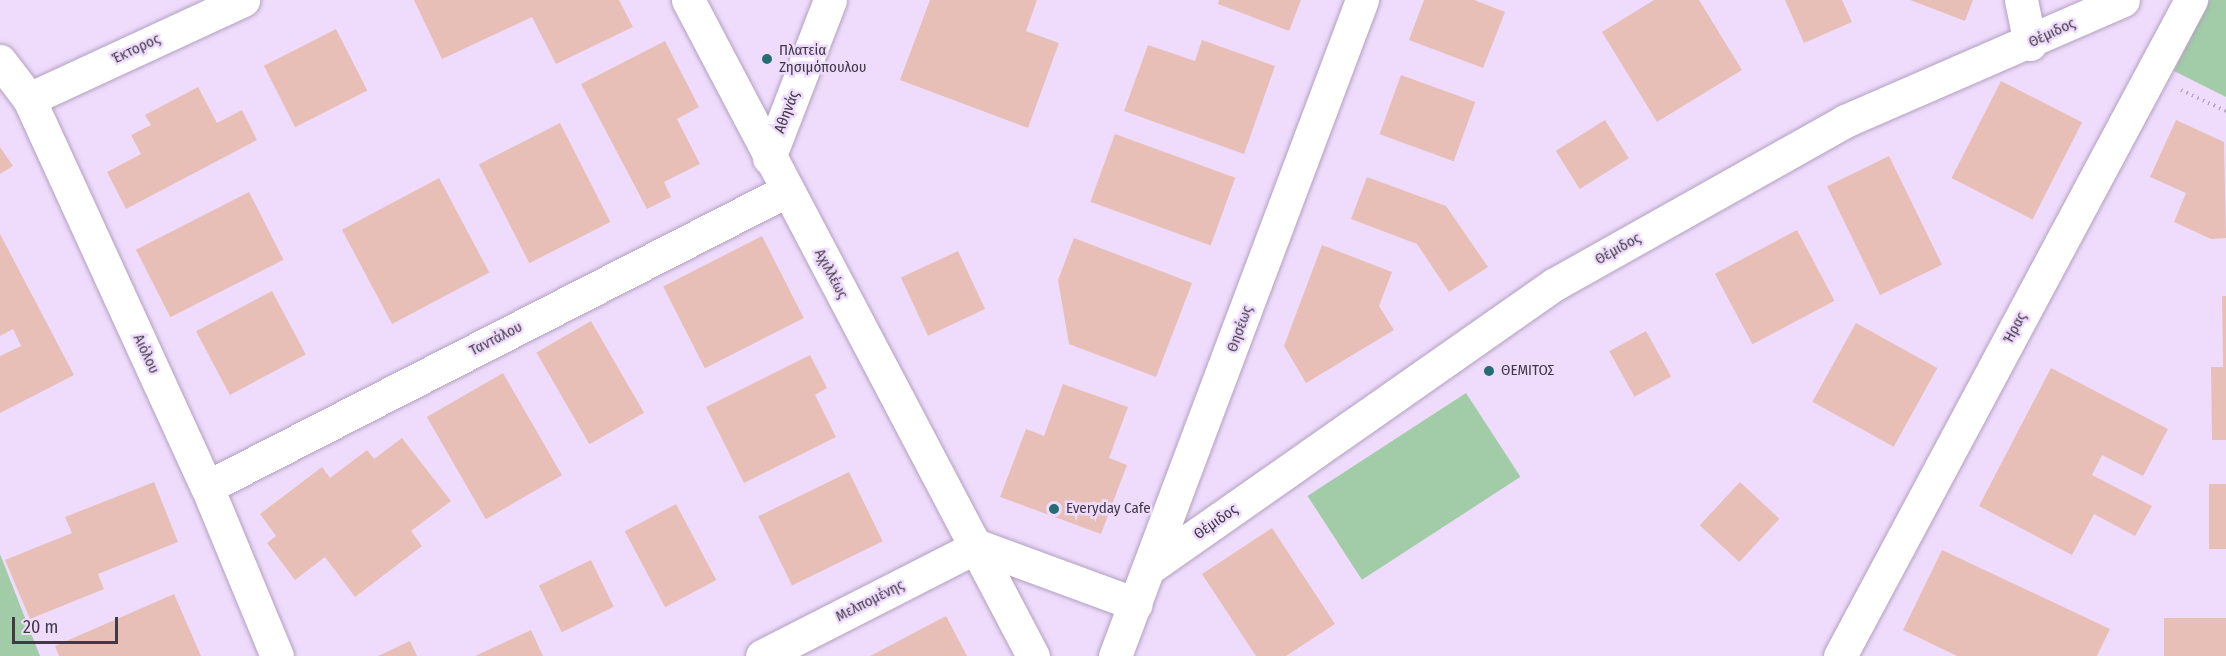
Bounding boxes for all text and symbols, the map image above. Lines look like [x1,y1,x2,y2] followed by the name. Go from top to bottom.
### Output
[2026,14,2078,52] street label: Θέμιδος
[109,30,163,68] street label: Έκτορος
[779,41,867,76] place label: Πλατεία Ζησιμόπουλου
[760,52,774,66] marker: Πλατεία Ζησιμόπουλου
[771,88,803,136] street label: Αθηνάς
[1592,229,1644,269] street label: Θέμιδος
[810,246,852,302] street label: Αχιλλέως
[1223,303,1257,355] street label: Θησέως
[1999,309,2031,347] street label: Ήρας
[467,318,525,360] street label: Ταντάλου
[129,331,163,377] street label: Αιόλου
[1501,362,1554,380] place label: ΘΕΜΙΤΟΣ
[1482,364,1496,378] marker: ΘΕΜΙΤΟΣ
[1066,500,1151,518] place label: Everyday Cafe
[1191,500,1241,544] street label: Θέμιδος
[1047,502,1061,516] marker: Everyday Cafe
[833,576,907,626] street label: Μελπομένης
[15,605,122,643] scale bar
[23,616,58,638] text: 20 m

